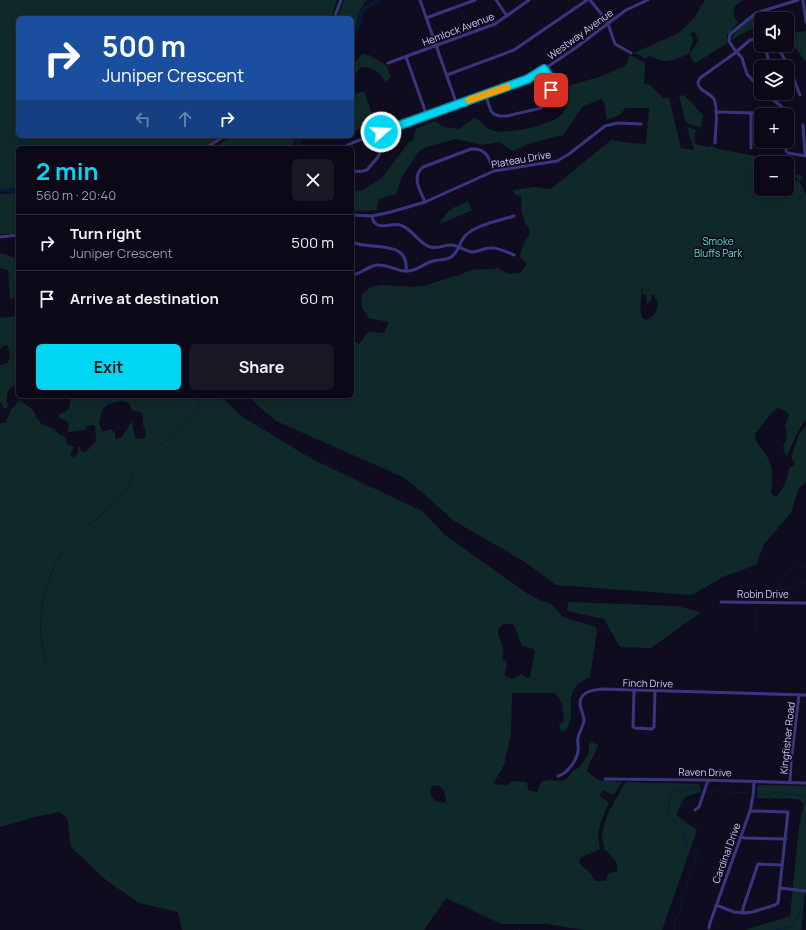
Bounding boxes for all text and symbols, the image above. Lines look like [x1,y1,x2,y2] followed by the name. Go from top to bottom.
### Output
[544,5,616,63] street label: Westway Avenue
[420,9,496,49] street label: Hemlock Avenue
[754,12,794,196] map controls
[754,12,794,52] button: sound
[102,27,186,65] text: 500 m
[36,32,88,84] icon: right
[754,60,794,100] button: layers
[102,63,244,87] text: Juniper Crescent
[534,73,568,107] pin
[540,79,562,101] icon: arrive
[132,108,154,130] icon: left
[174,108,196,130] icon: ahead
[216,108,238,130] icon: right
[754,108,794,148] button: +
[360,111,402,153] position arrow
[490,147,552,171] street label: Plateau Drive
[36,154,98,187] text: 2 min
[754,156,794,196] button: −
[292,159,334,201] button: close
[36,186,116,204] text: 560 m · 20:40
[70,223,141,244] text: Turn right
[36,232,58,254] icon: right
[291,232,334,253] text: 500 m
[694,234,743,260] park label: Smoke Bluffs Park
[70,244,173,262] text: Juniper Crescent
[36,288,58,310] icon: arrive
[70,288,219,309] text: Arrive at destination
[300,288,334,309] text: 60 m
[36,344,181,390] button: Exit
[189,344,334,390] button: Share
[737,587,789,601] street label: Robin Drive
[623,676,673,690] street label: Finch Drive
[776,701,798,775] street label: Kingfisher Road
[678,765,732,779] street label: Raven Drive
[709,821,744,885] street label: Cardinal Drive

